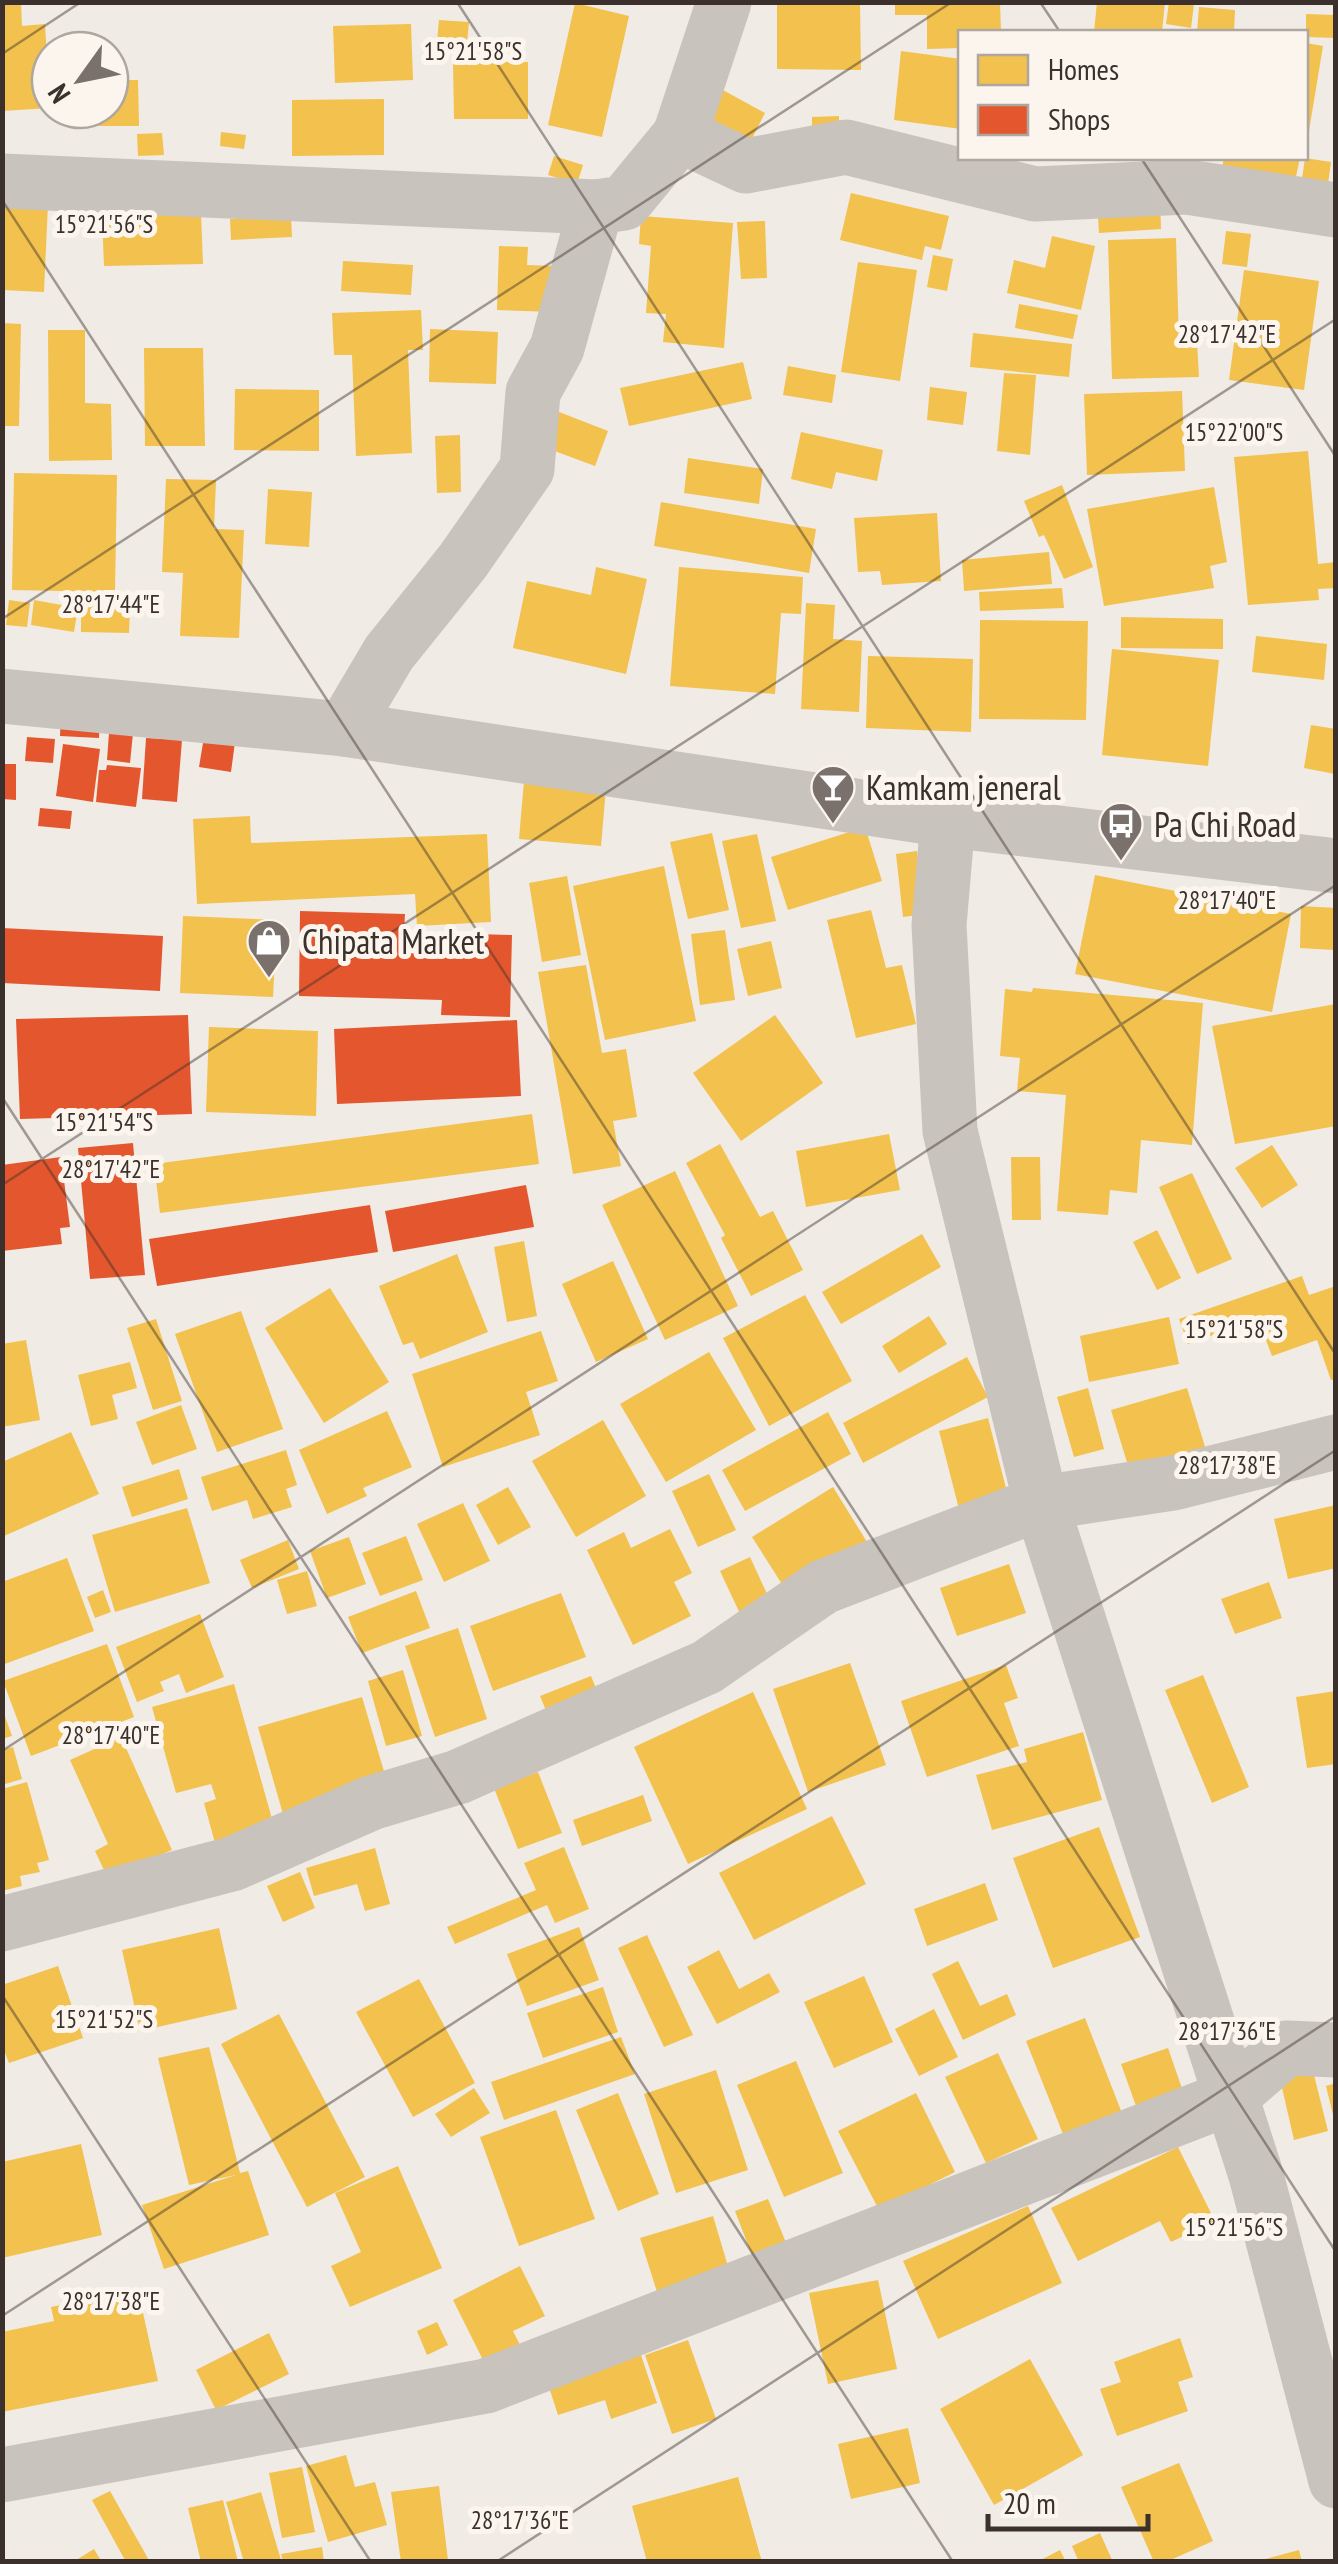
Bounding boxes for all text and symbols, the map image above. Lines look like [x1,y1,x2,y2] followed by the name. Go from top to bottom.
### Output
[30,30,130,130] north arrow
[958,30,1308,160] legend
[424,35,522,67] text: 15°21'58"S
[1048,49,1119,88] text: Homes
[39,77,78,110] text: N
[1048,99,1110,138] text: Shops
[55,208,153,240] text: 15°21'56"S
[1178,318,1276,350] text: 28°17'42"E
[1185,416,1283,448] text: 15°22'00"S
[62,588,160,620] text: 28°17'44"E
[810,764,856,825] bar icon: Kamkam jeneral
[866,764,1061,810] place label: Kamkam jeneral
[1098,801,1144,862] bus stop icon: Pa Chi Road
[1154,801,1296,847] place label: Pa Chi Road
[1178,884,1276,916] text: 28°17'40"E
[246,918,292,979] shop icon: Chipata Market
[302,918,485,964] place label: Chipata Market
[55,1106,153,1138] text: 15°21'54"S
[62,1153,160,1185] text: 28°17'42"E
[1185,1313,1283,1345] text: 15°21'58"S
[1178,1449,1276,1481] text: 28°17'38"E
[62,1719,160,1751] text: 28°17'40"E
[55,2003,153,2035] text: 15°21'52"S
[1178,2015,1276,2047] text: 28°17'36"E
[1185,2211,1283,2243] text: 15°21'56"S
[62,2285,160,2317] text: 28°17'38"E
[988,2469,1148,2531] scale bar
[1003,2483,1056,2522] text: 20 m
[471,2504,569,2536] text: 28°17'36"E

